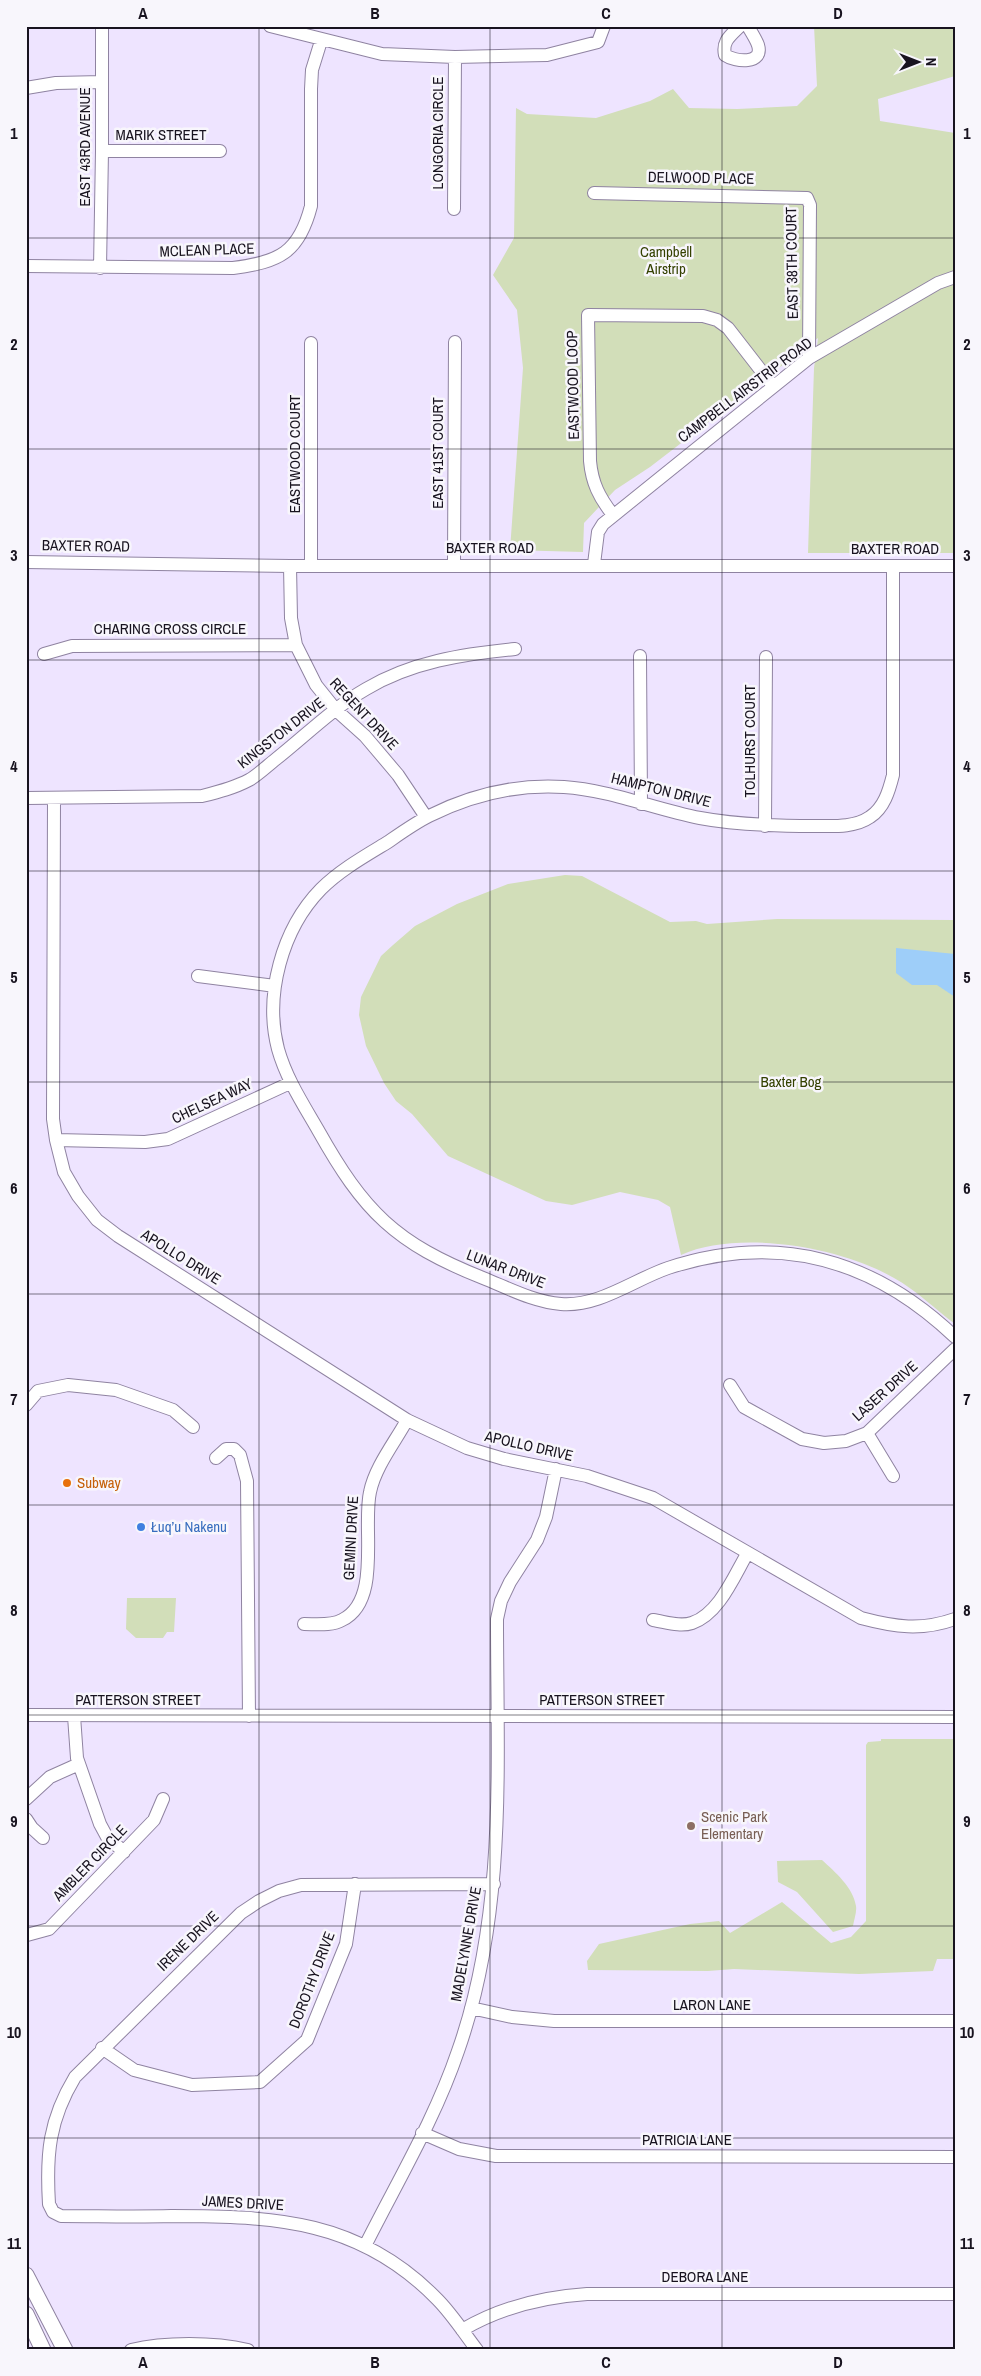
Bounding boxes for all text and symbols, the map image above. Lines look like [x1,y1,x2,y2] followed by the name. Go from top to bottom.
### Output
[138,2,148,24] text: A
[370,2,380,24] text: B
[601,2,611,24] text: C
[833,2,843,24] text: D
[894,38,944,88] north arrow
[922,58,940,66] text: N
[427,77,448,189] street label: LONGORIA CIRCLE
[74,87,95,207] street label: EAST 43RD AVENUE
[10,122,18,144] text: 1
[963,122,971,144] text: 1
[116,124,207,145] street label: MARIK STREET
[648,166,754,189] street label: DELWOOD PLACE
[780,206,803,319] street label: EAST 38TH COURT
[159,237,255,262] street label: MCLEAN PLACE
[640,241,692,279] park label: Campbell Airstrip
[561,330,584,440] street label: EASTWOOD LOOP
[673,332,816,447] street label: CAMPBELL AIRSTRIP ROAD
[10,333,18,355] text: 2
[963,333,971,355] text: 2
[284,394,305,513] street label: EASTWOOD COURT
[427,397,448,509] street label: EAST 41ST COURT
[42,534,130,557] street label: BAXTER ROAD
[446,537,534,558] street label: BAXTER ROAD
[851,538,939,559] street label: BAXTER ROAD
[10,544,18,566] text: 3
[963,544,971,566] text: 3
[94,618,246,639] street label: CHARING CROSS CIRCLE
[325,673,403,754] street label: REGENT DRIVE
[739,684,760,797] street label: TOLHURST COURT
[233,692,329,773] street label: KINGSTON DRIVE
[10,755,18,777] text: 4
[963,755,971,777] text: 4
[609,767,713,812] street label: HAMPTON DRIVE
[10,966,18,988] text: 5
[963,966,971,988] text: 5
[761,1071,822,1092] park label: Baxter Bog
[168,1072,256,1128] street label: CHELSEA WAY
[10,1177,18,1199] text: 6
[963,1177,971,1199] text: 6
[137,1223,225,1289] street label: APOLLO DRIVE
[464,1244,549,1293] street label: LUNAR DRIVE
[847,1356,922,1426] street label: LASER DRIVE
[10,1388,18,1410] text: 7
[963,1388,971,1410] text: 7
[482,1425,575,1466] street label: APOLLO DRIVE
[77,1472,122,1493] place label: Subway
[61,1477,73,1489] marker: Subway
[338,1495,363,1581] street label: GEMINI DRIVE
[151,1516,227,1537] place label: Łuq’u Nakenu
[135,1521,147,1533] marker: Łuq’u Nakenu
[10,1599,18,1621] text: 8
[963,1599,971,1621] text: 8
[75,1689,201,1710] street label: PATTERSON STREET
[539,1689,665,1710] street label: PATTERSON STREET
[701,1806,768,1844] place label: Scenic Park Elementary
[10,1810,18,1832] text: 9
[963,1810,971,1832] text: 9
[47,1820,132,1906] street label: AMBLER CIRCLE
[685,1820,697,1832] marker: Scenic Park Elementary
[445,1885,486,2003] street label: MADELYNNE DRIVE
[152,1906,223,1975] street label: IRENE DRIVE
[283,1928,340,2031] street label: DOROTHY DRIVE
[673,1994,751,2015] street label: LARON LANE
[7,2021,21,2043] text: 10
[960,2021,974,2043] text: 10
[642,2129,732,2150] street label: PATRICIA LANE
[202,2190,285,2215] street label: JAMES DRIVE
[7,2232,22,2254] text: 11
[960,2232,975,2254] text: 11
[662,2266,748,2287] street label: DEBORA LANE
[138,2351,148,2373] text: A
[370,2351,380,2373] text: B
[601,2351,611,2373] text: C
[833,2351,843,2373] text: D

